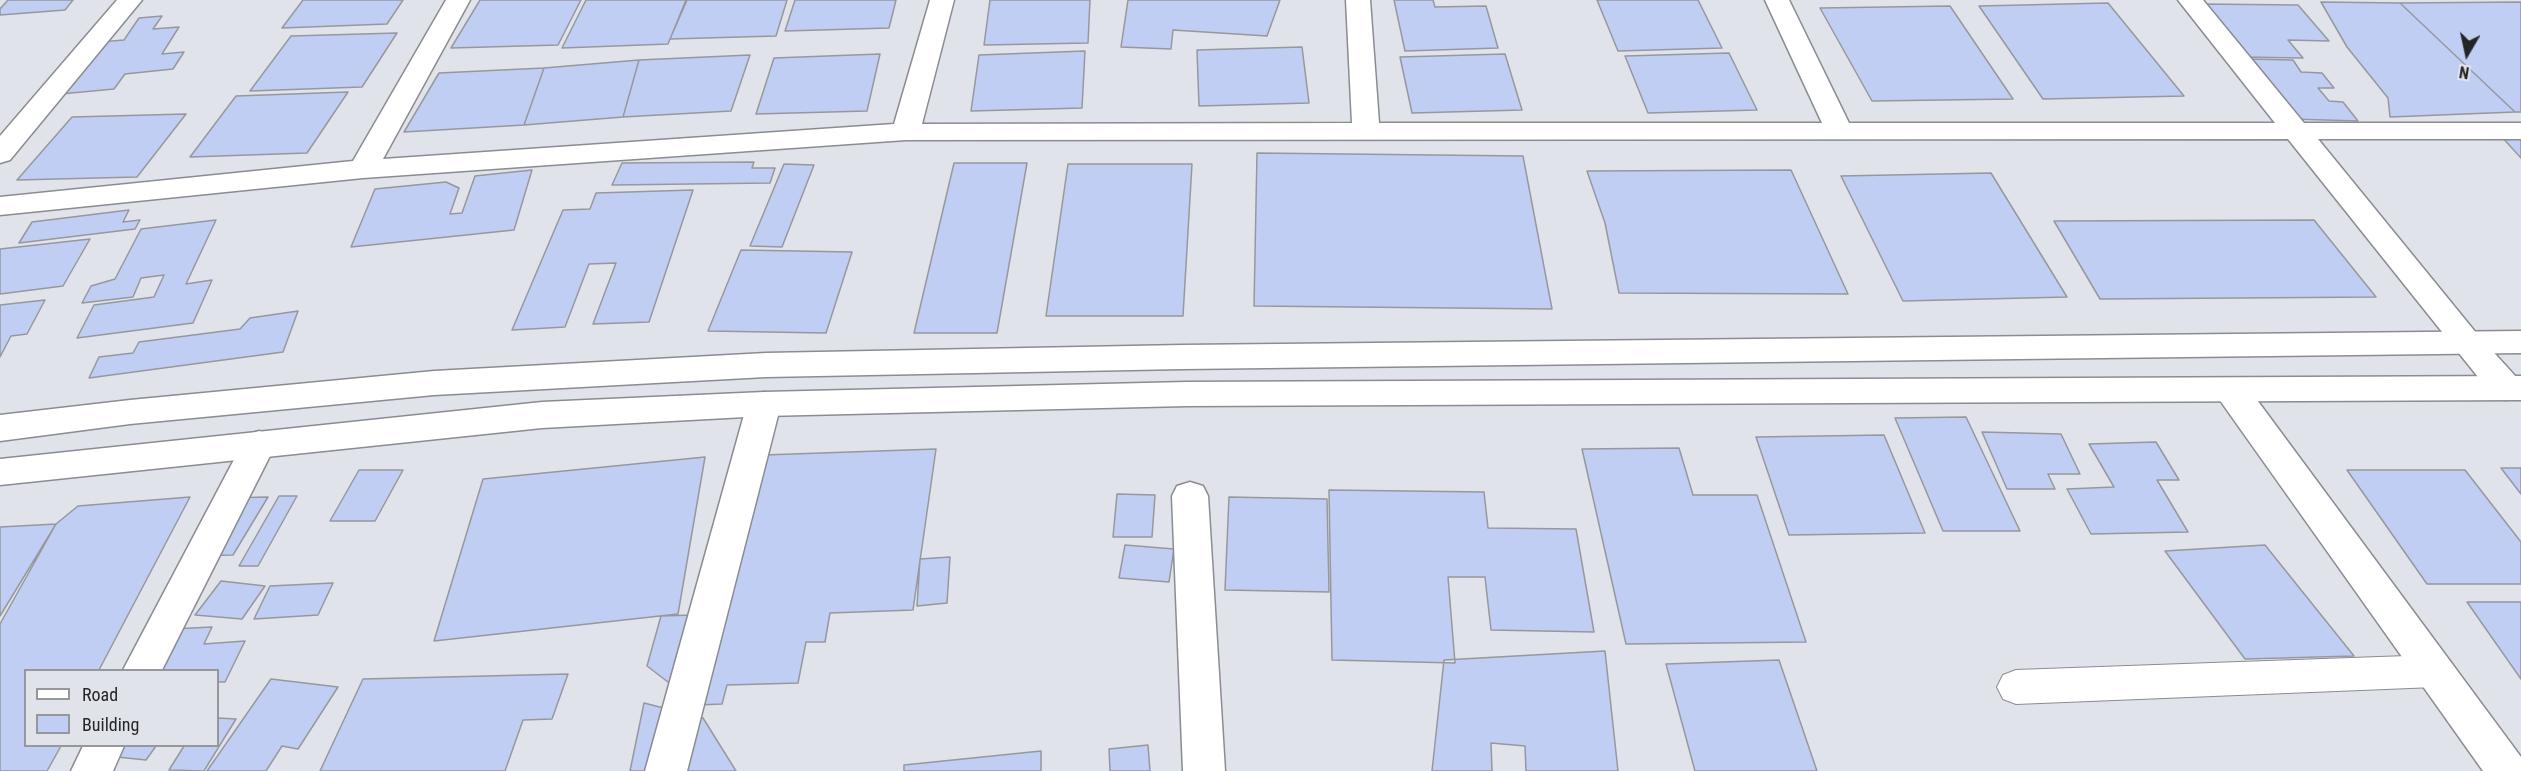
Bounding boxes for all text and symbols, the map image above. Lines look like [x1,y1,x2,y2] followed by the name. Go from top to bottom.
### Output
[2437,24,2497,84] north arrow
[2458,62,2470,82] text: N
[24,669,219,747] legend
[82,684,118,705] text: Road
[82,714,139,735] text: Building

